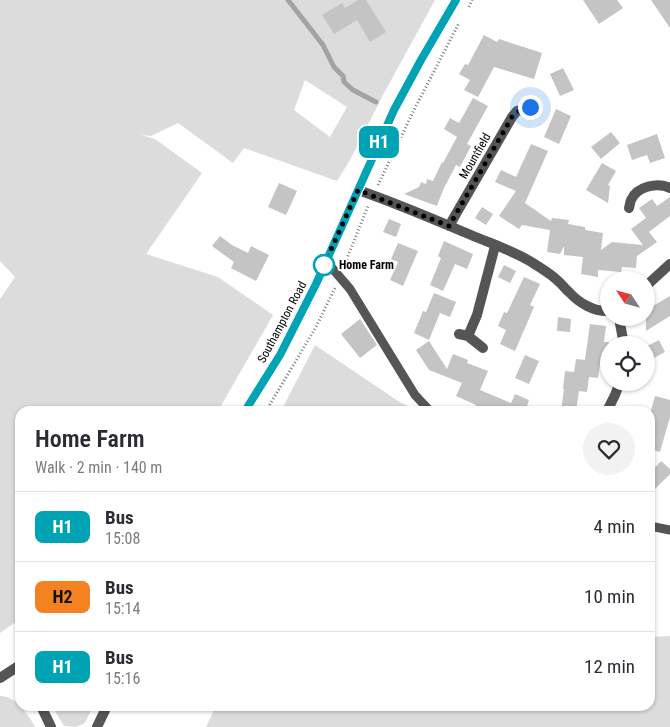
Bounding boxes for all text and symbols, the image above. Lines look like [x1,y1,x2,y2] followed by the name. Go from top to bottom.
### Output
[518,95,543,120] your location
[356,126,402,158] line badge: H1
[369,131,389,152] text: H1
[456,131,494,181] street label: Mountfield
[313,254,335,276] marker: Home Farm
[339,258,394,272] place label: Home Farm
[600,271,655,326] north arrow
[600,271,655,391] map controls
[255,279,309,365] street label: Southampton Road
[600,336,655,391] button: locate
[583,423,635,475] button: heart
[35,425,145,453] text: Home Farm
[35,458,162,477] text: Walk · 2 min · 140 m
[105,506,134,529] text: Bus
[593,515,635,538] text: 4 min
[52,516,73,537] text: H1
[105,529,140,548] text: 15:08
[105,576,134,599] text: Bus
[584,585,635,608] text: 10 min
[52,586,73,607] text: H2
[105,599,140,618] text: 15:14
[105,646,134,669] text: Bus
[584,655,635,678] text: 12 min
[52,656,73,677] text: H1
[105,669,140,688] text: 15:16

